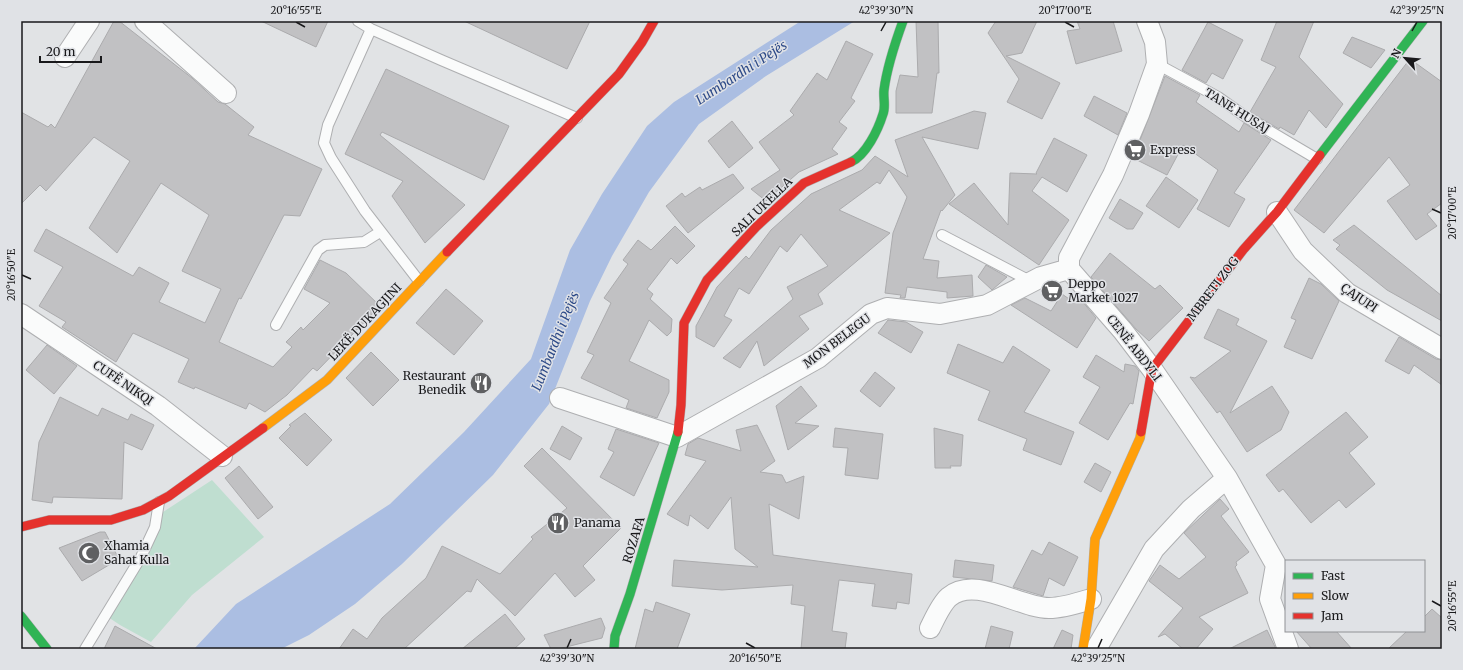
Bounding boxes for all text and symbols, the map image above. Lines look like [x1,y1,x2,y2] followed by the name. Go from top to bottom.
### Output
[271,4,322,17] text: 20°16'55"E
[859,4,914,17] text: 42°39'30"N
[1039,4,1092,17] text: 20°17'00"E
[1390,4,1444,17] text: 42°39'25"N
[692,36,791,108] water label: Lumbardhi i Pejës
[40,38,101,64] scale bar
[1385,38,1425,78] north arrow
[46,44,75,59] text: 20 m
[1388,46,1404,61] text: N
[1202,85,1273,137] street label: TANE HUSAJ
[1122,137,1148,163] supermarket icon: Express
[1150,142,1196,157] place label: Express
[728,173,796,239] street label: SALI UKELLA
[1446,186,1459,239] text: 20°17'00"E
[5,248,18,301] text: 20°16'50"E
[1183,253,1242,324] street label: MBRETI ZOG
[1068,276,1139,305] place label: Deppo Market 1027
[1039,278,1065,304] supermarket icon: Deppo Market 1027
[325,280,404,364] street label: LEKË DUKAGJINI
[1338,280,1381,315] street label: ÇAJUPI
[528,289,583,393] water label: Lumbardhi i Pejës
[800,310,873,371] street label: MON BELEGU
[1104,312,1165,384] street label: CENË ABDYLI
[90,357,156,408] street label: CUFË NIKQI
[403,368,466,397] place label: Restaurant Benedik
[468,370,494,396] restaurant icon: Restaurant Benedik
[545,510,571,536] restaurant icon: Panama
[619,514,648,565] street label: ROZAFA
[574,515,621,530] place label: Panama
[104,538,170,567] place label: Xhamia Sahat Kulla
[76,540,102,566] mosque icon: Xhamia Sahat Kulla
[1285,560,1425,632] legend
[1321,568,1345,583] text: Fast
[1446,580,1459,631] text: 20°16'55"E
[1321,588,1350,603] text: Slow
[1320,608,1344,623] text: Jam
[540,652,595,665] text: 42°39'30"N
[729,652,782,665] text: 20°16'50"E
[1071,652,1125,665] text: 42°39'25"N

